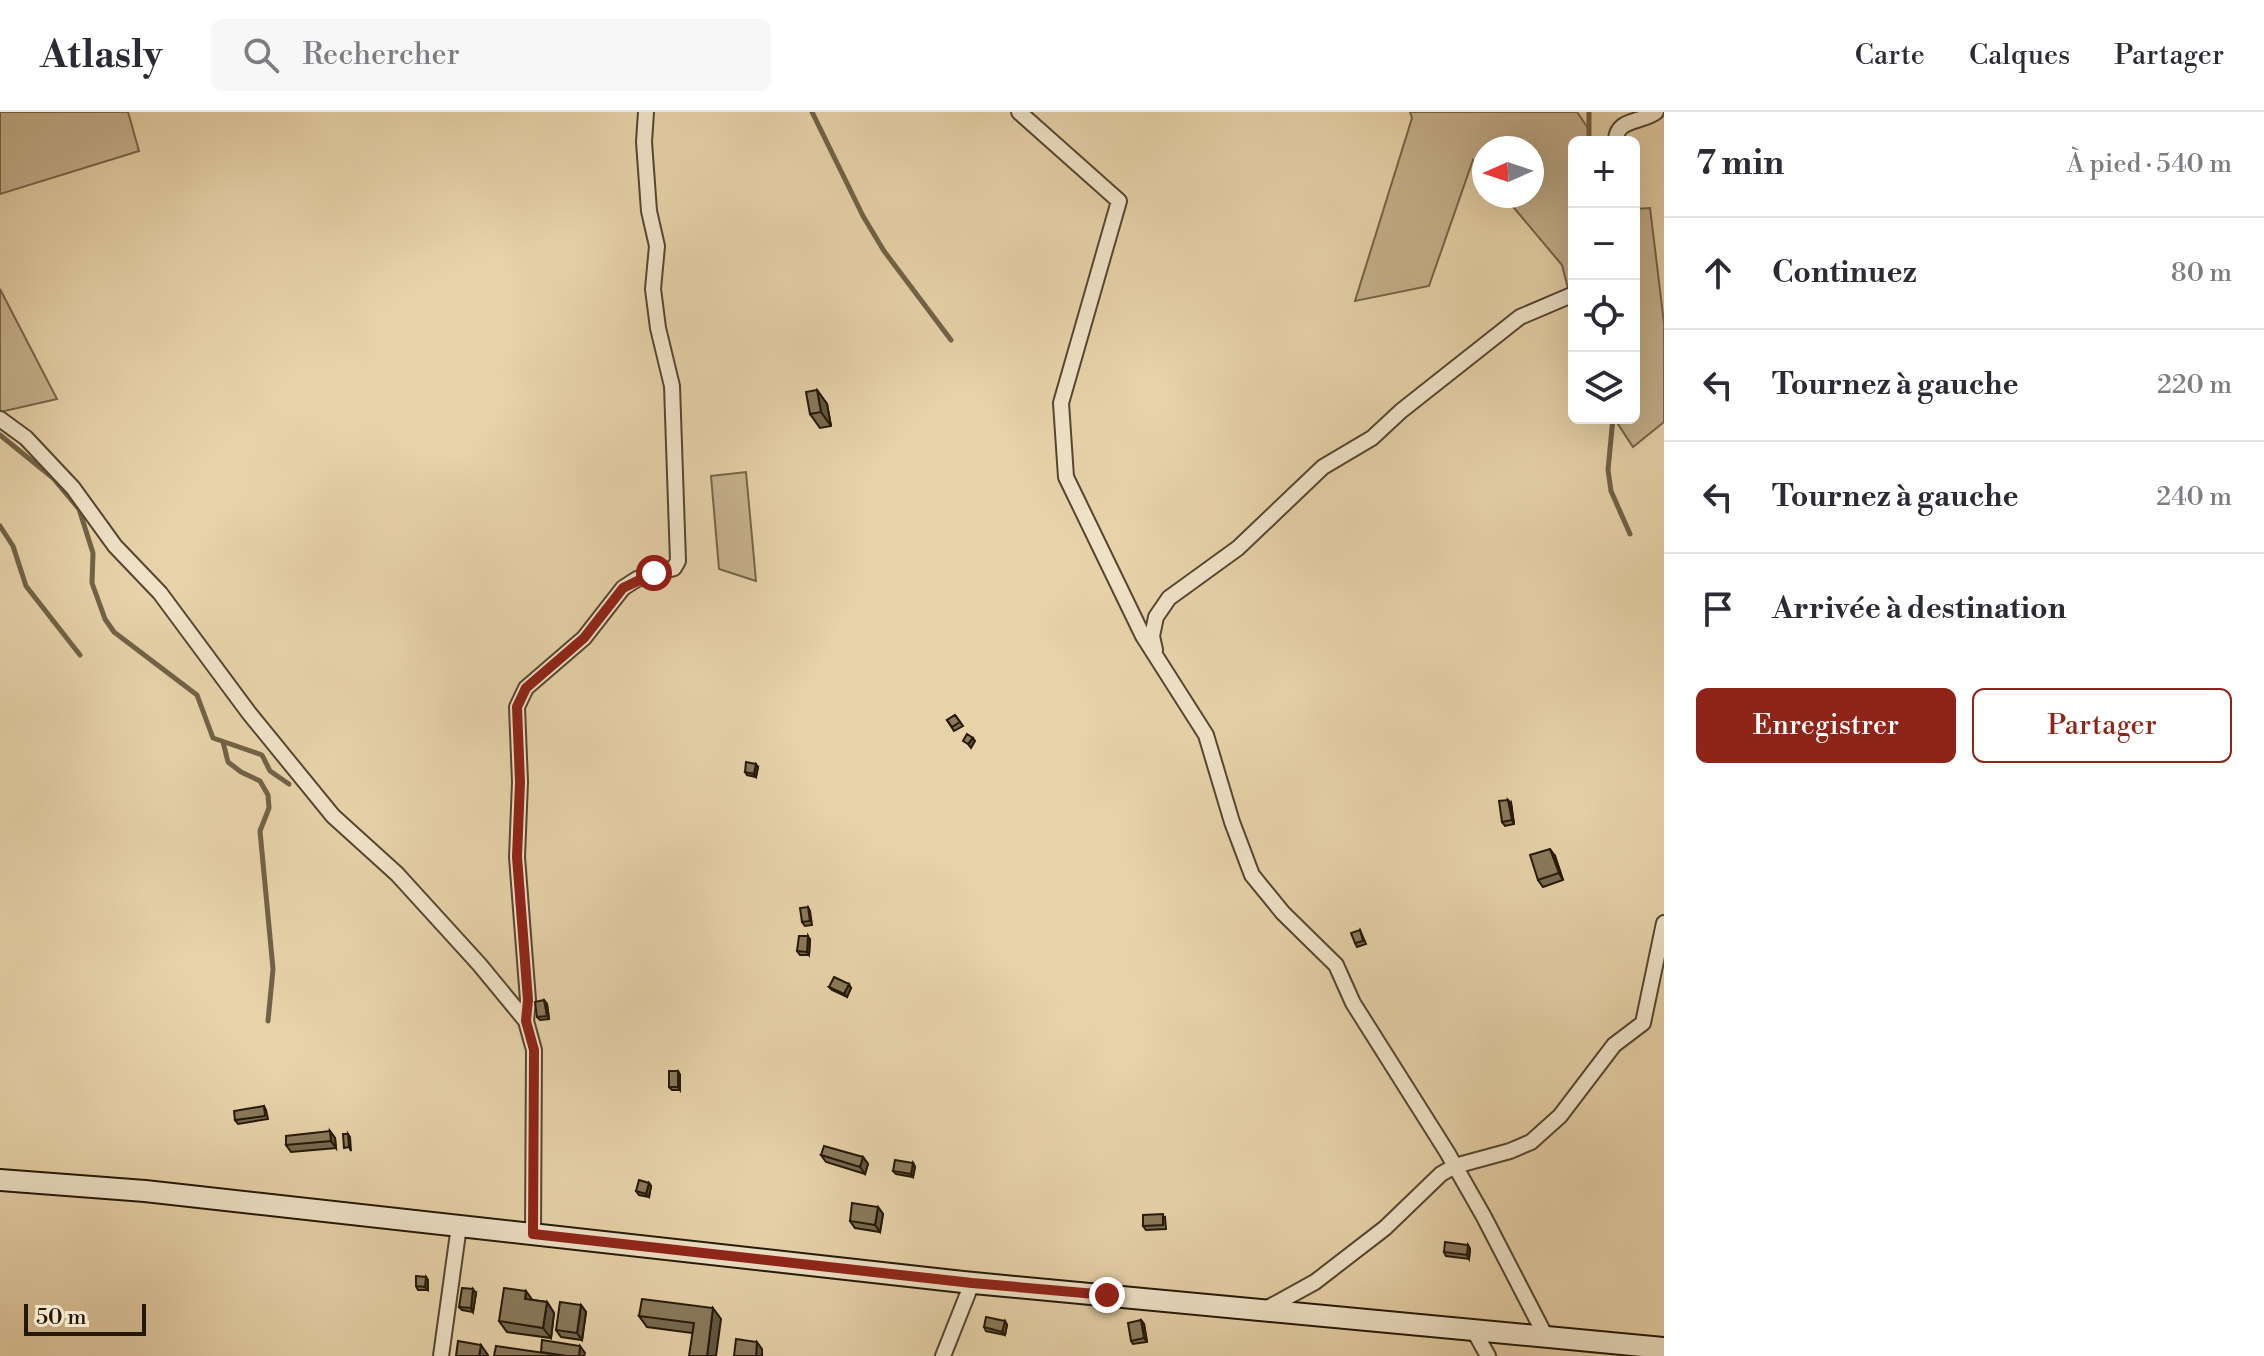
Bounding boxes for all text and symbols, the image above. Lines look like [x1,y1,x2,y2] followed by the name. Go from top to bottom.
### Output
[211,19,771,91] search box
[40,32,163,79] text: Atlasly
[239,33,283,77] icon: search
[303,36,460,74] text: Rechercher
[1855,38,1925,73] text: Carte
[1969,38,2070,73] text: Calques
[2114,38,2224,73] text: Partager
[1472,136,1544,208] north arrow
[1568,136,1640,424] map controls
[1568,136,1640,208] button: +
[1696,143,1784,185] text: 7 min
[2067,148,2232,180] text: À pied · 540 m
[1568,208,1640,280] button: −
[1696,251,1740,295] icon: ahead
[1772,254,1917,292] text: Continuez
[2171,257,2232,289] text: 80 m
[1568,280,1640,352] button: locate
[1568,352,1640,424] button: layers
[1696,363,1740,407] icon: left
[1772,366,2019,404] text: Tournez à gauche
[2157,369,2232,401] text: 220 m
[1696,475,1740,519] icon: left
[1772,478,2019,516] text: Tournez à gauche
[2156,481,2232,513] text: 240 m
[636,555,672,591] route start
[1696,587,1740,631] icon: arrive
[1772,590,2066,628] text: Arrivée à destination
[1696,688,1956,763] button: Enregistrer
[1972,688,2232,763] button: Partager
[1089,1277,1125,1313] route end
[24,1300,146,1336] scale bar
[36,1304,87,1331] text: 50 m

